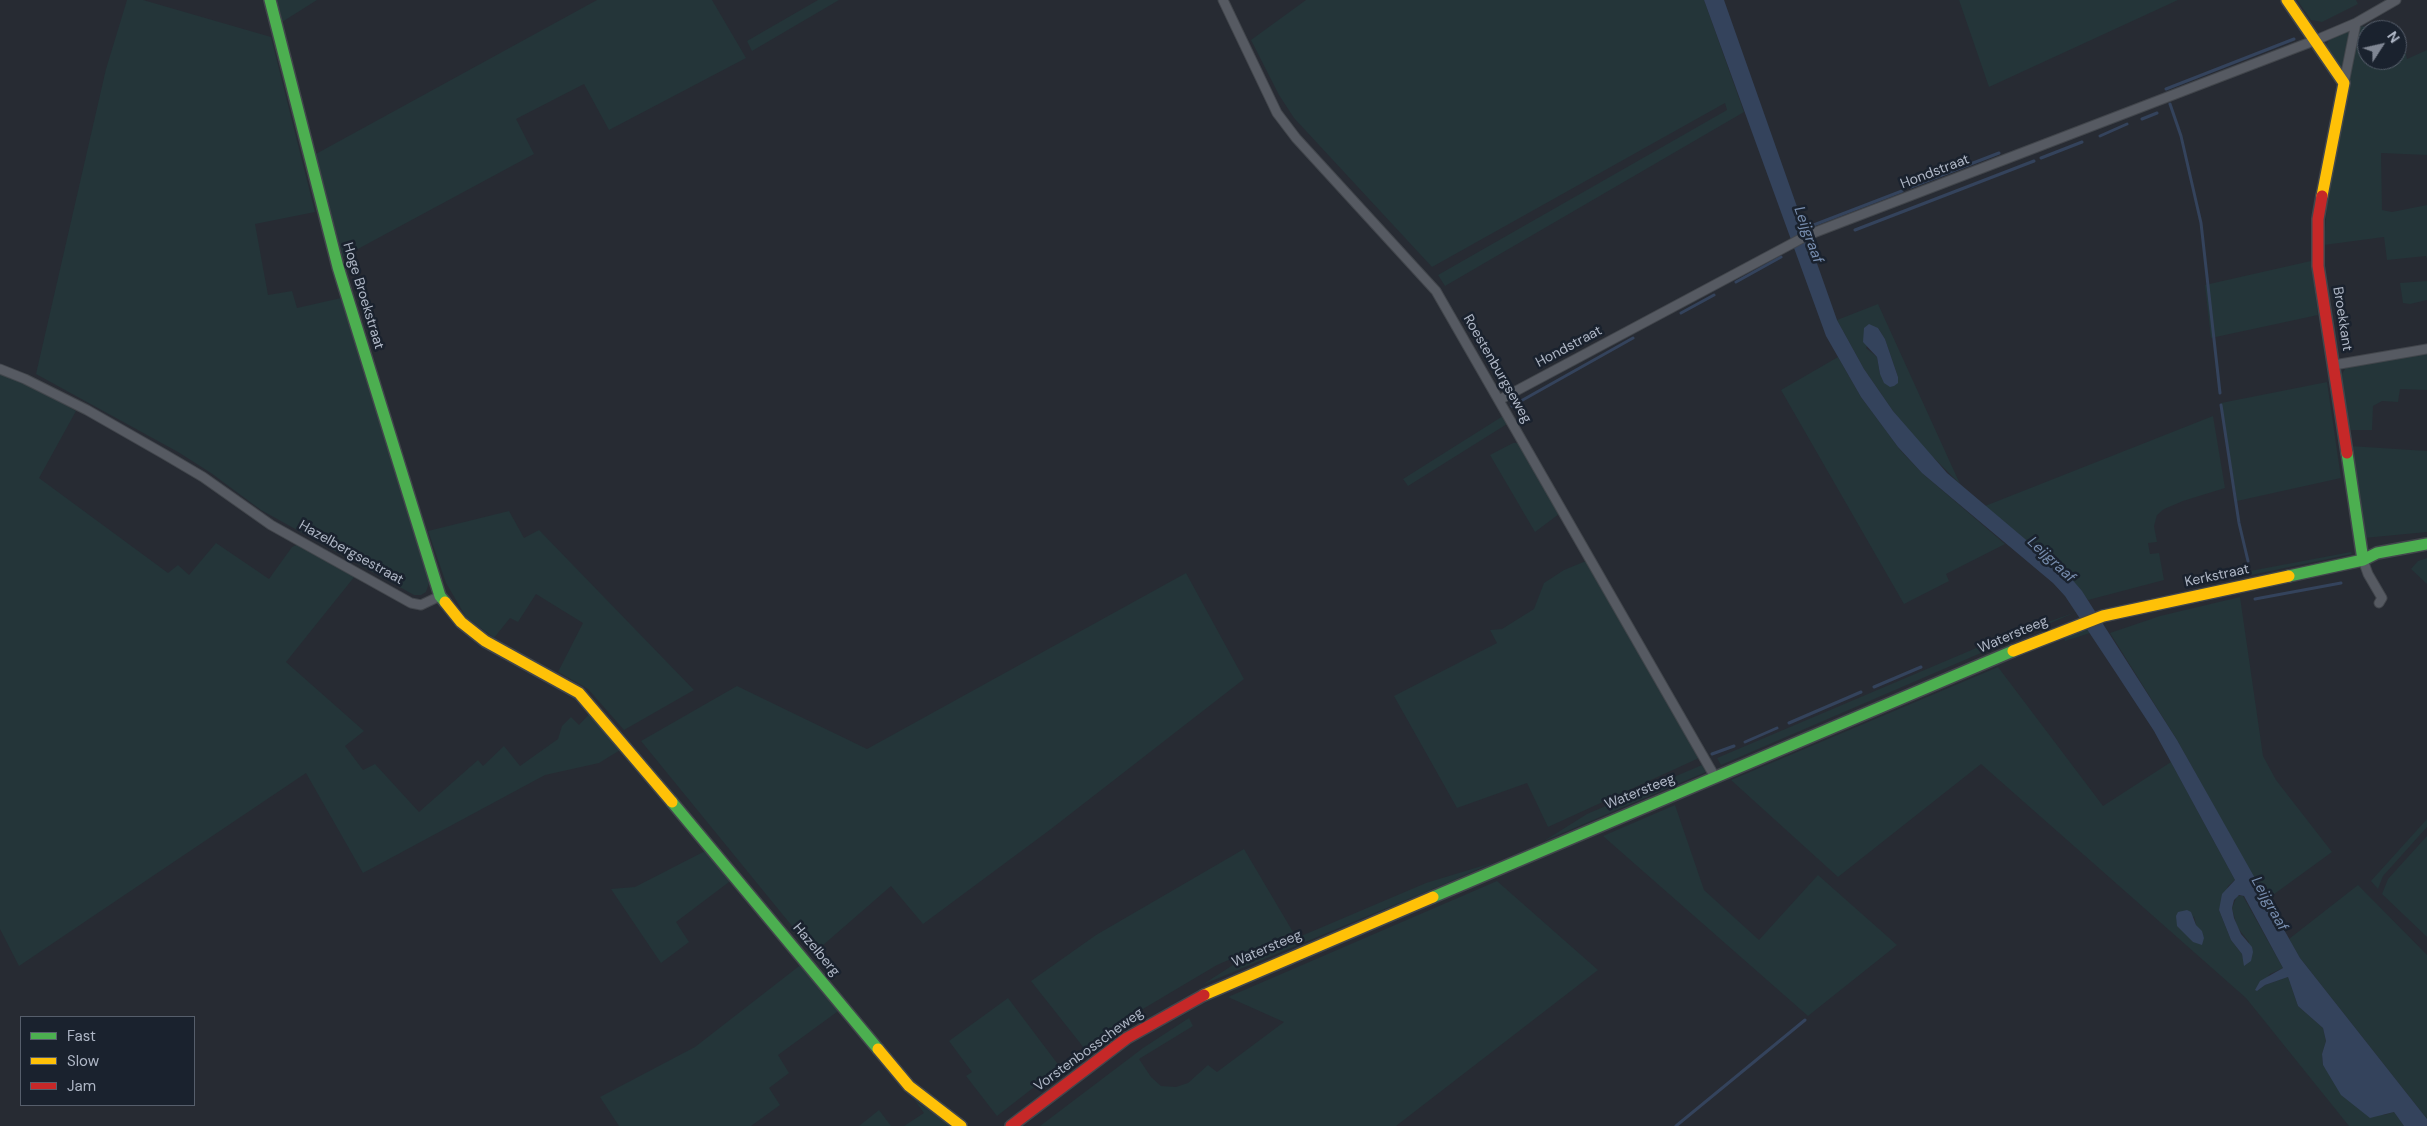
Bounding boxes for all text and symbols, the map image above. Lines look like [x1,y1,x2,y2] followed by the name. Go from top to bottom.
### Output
[2357,20,2407,70] north arrow
[2383,28,2404,46] text: N
[1898,151,1972,193] street label: Hondstraat
[1789,204,1827,266] water label: Leijgraaf
[339,241,387,351] street label: Hoge Broekstraat
[2329,286,2355,352] street label: Broekkant
[1459,312,1535,426] street label: Roestenburgseweg
[1533,323,1605,371] street label: Hondstraat
[296,517,406,589] street label: Hazelbergsestraat
[2023,533,2079,587] water label: Leijgraaf
[2183,561,2251,591] street label: Kerkstraat
[1975,613,2051,657] street label: Watersteeg
[1602,770,1678,814] street label: Watersteeg
[2247,874,2291,934] water label: Leijgraaf
[789,920,843,980] street label: Hazelberg
[1229,927,1305,971] street label: Watersteeg
[1031,1005,1147,1095] street label: Vorstenbosscheweg
[20,1016,195,1106] legend
[67,1026,96,1046] text: Fast
[67,1051,99,1071] text: Slow
[67,1076,96,1096] text: Jam

